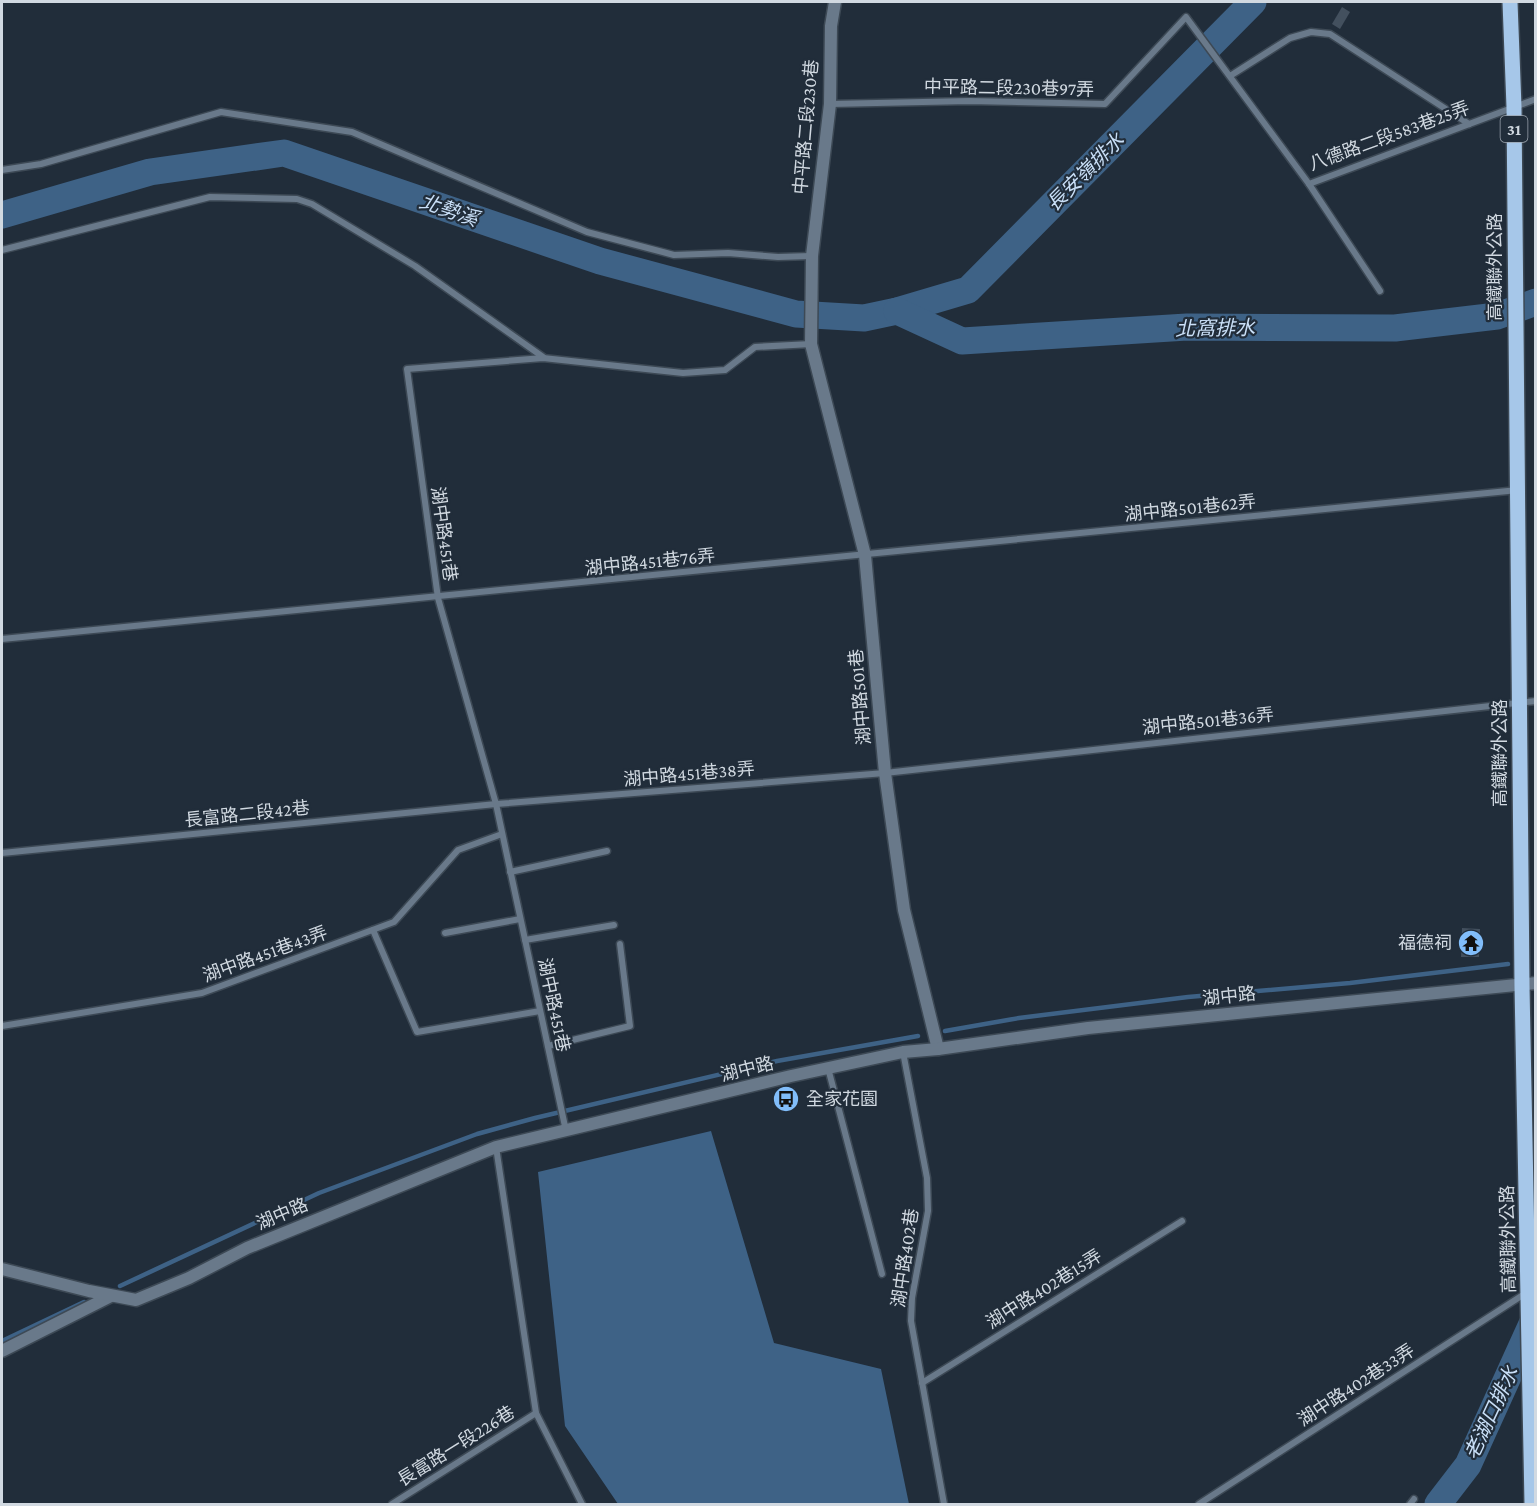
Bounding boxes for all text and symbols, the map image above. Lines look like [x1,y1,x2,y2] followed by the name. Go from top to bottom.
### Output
[790,59,822,195] street label: 中平路二段230巷
[924,77,1094,99] street label: 中平路二段230巷97弄
[1306,98,1472,174] street label: 八德路二段583巷25弄
[1500,116,1528,142] road number: 31
[1042,128,1129,215] water label: 長安嶺排水
[417,190,484,231] water label: 北勢溪
[1485,213,1505,321] street label: 高鐵聯外公路
[1175,316,1256,340] water label: 北窩排水
[427,485,461,583] street label: 湖中路451巷
[1123,491,1257,525] street label: 湖中路501巷62弄
[584,545,716,579] street label: 湖中路451巷76弄
[846,648,874,746] street label: 湖中路501巷
[1490,699,1510,807] street label: 高鐵聯外公路
[1141,704,1275,738] street label: 湖中路501巷36弄
[623,758,755,790] street label: 湖中路451巷38弄
[183,797,311,831] street label: 長富路二段42巷
[200,922,330,986] street label: 湖中路451巷43弄
[1456,928,1486,958] temple icon: 福德祠
[1398,933,1452,953] place label: 福德祠
[534,956,574,1054] street label: 湖中路451巷
[1201,983,1257,1009] street label: 湖中路
[718,1053,776,1085] street label: 湖中路
[771,1084,801,1114] bus stop icon: 全家花園
[806,1089,878,1109] place label: 全家花園
[1497,1185,1519,1293] street label: 高鐵聯外公路
[253,1194,311,1234] street label: 湖中路
[888,1207,922,1309] street label: 湖中路402巷
[983,1245,1105,1333] street label: 湖中路402巷15弄
[1294,1340,1418,1430] street label: 湖中路402巷33弄
[1460,1362,1523,1463] water label: 老湖口排水
[394,1402,518,1490] street label: 長富路一段226巷

